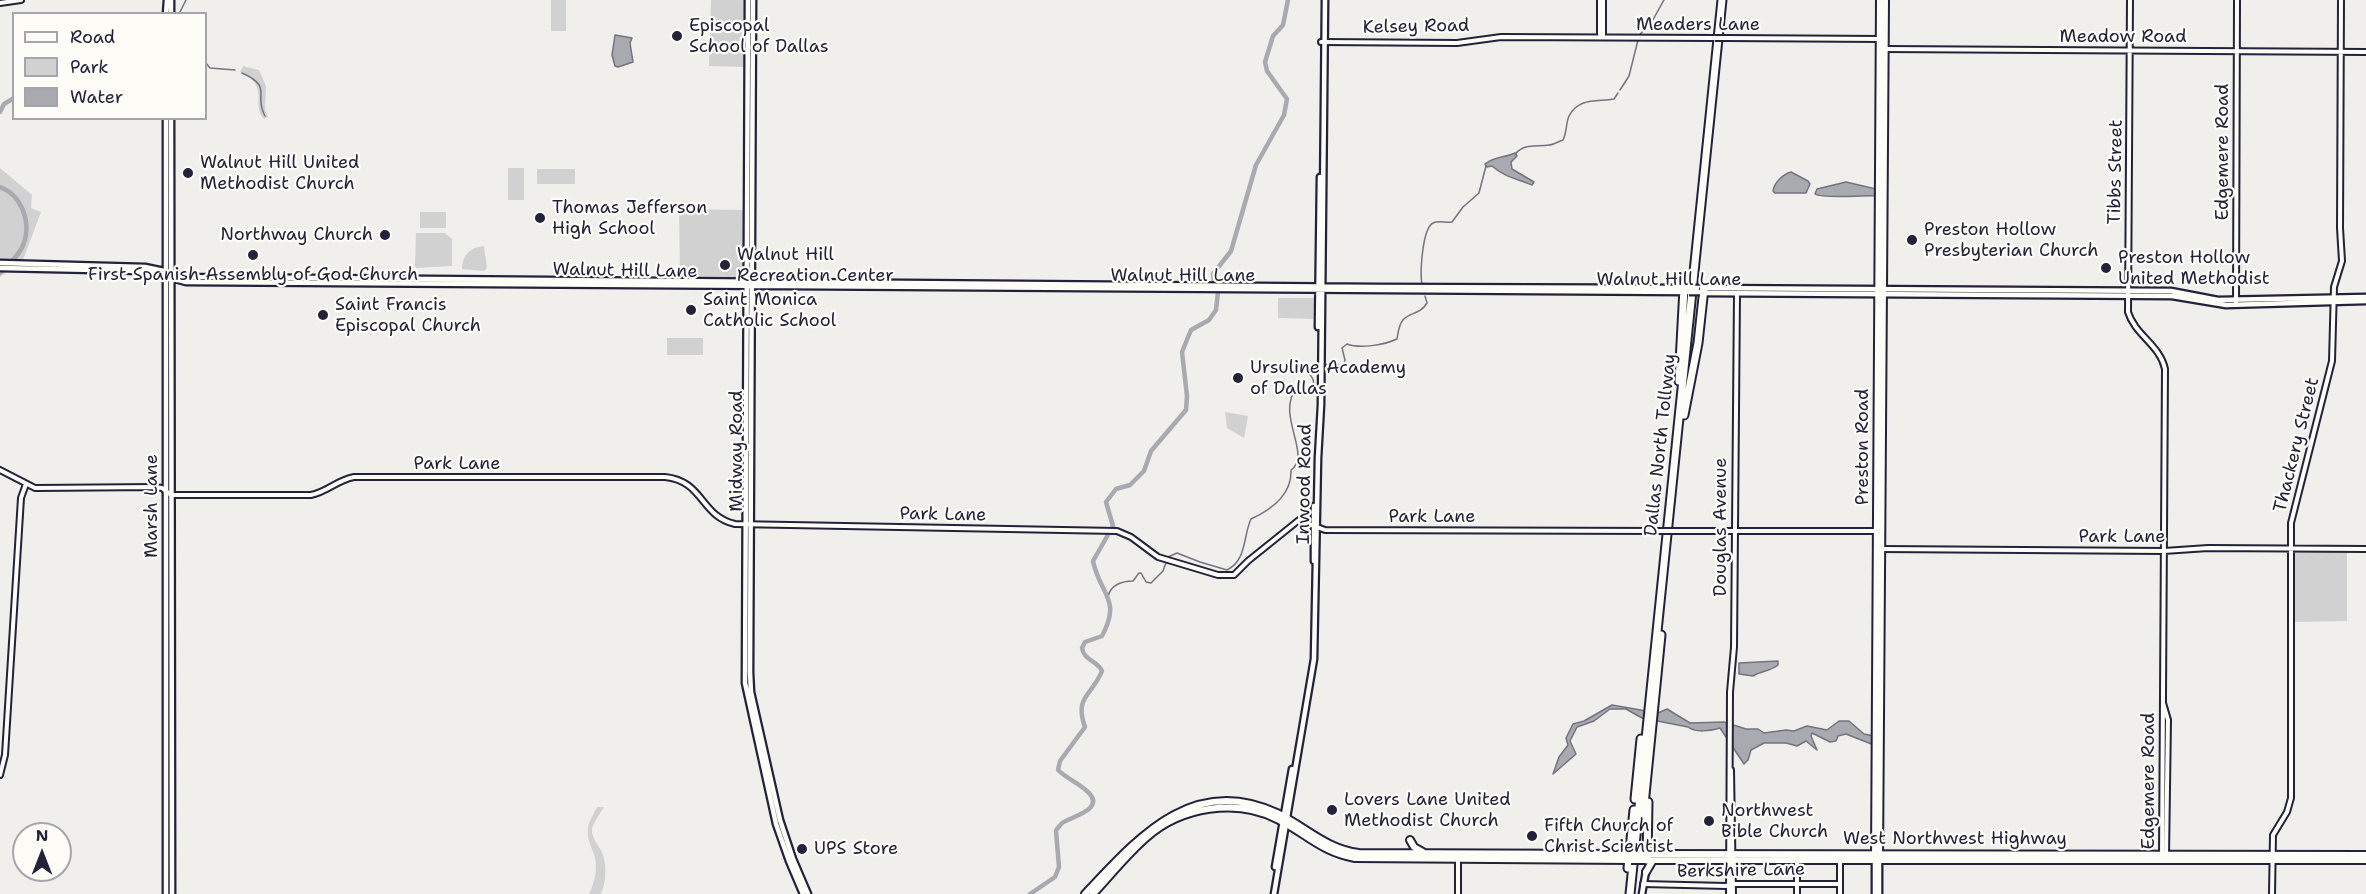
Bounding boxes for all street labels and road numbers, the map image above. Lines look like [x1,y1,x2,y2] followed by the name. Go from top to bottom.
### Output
[1636,14,1760,36] street label: Meaders Lane
[1362,15,1470,39] street label: Kelsey Road
[2059,26,2187,48] street label: Meadow Road
[2212,83,2234,221] street label: Edgemere Road
[2104,119,2128,225] street label: Tibbs Street
[552,259,698,283] street label: Walnut Hill Lane
[1110,265,1256,287] street label: Walnut Hill Lane
[1596,269,1742,291] street label: Walnut Hill Lane
[1641,353,1681,537] street label: Dallas North Tollway
[2270,375,2324,515] street label: Thackery Street
[1852,389,1874,505] street label: Preston Road
[726,390,748,512] street label: Midway Road
[1293,424,1317,544] street label: Inwood Road
[414,453,500,475] street label: Park Lane
[141,454,163,558] street label: Marsh Lane
[1710,458,1732,596] street label: Douglas Avenue
[899,503,987,527] street label: Park Lane
[1389,506,1475,528] street label: Park Lane
[2079,526,2165,548] street label: Park Lane
[2138,712,2160,850] street label: Edgemere Road
[1843,828,2067,850] street label: West Northwest Highway
[1677,859,1805,883] street label: Berkshire Lane

